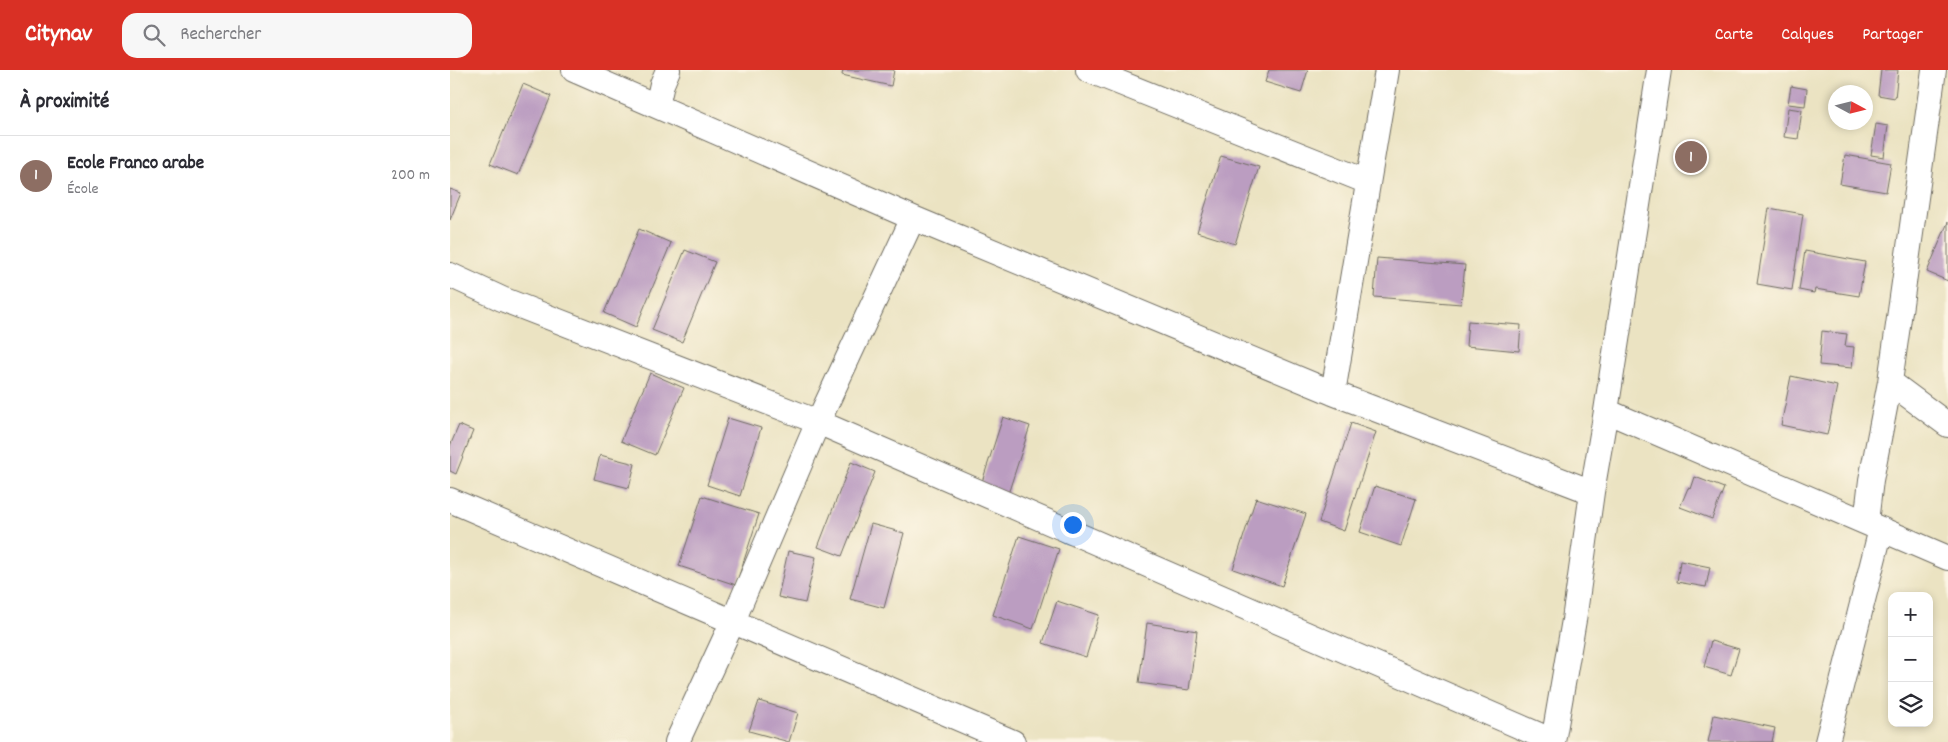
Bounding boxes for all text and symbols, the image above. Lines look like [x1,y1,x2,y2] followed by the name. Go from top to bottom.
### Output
[122,13,472,58] search box
[25,18,92,52] text: Citynav
[140,21,168,49] icon: search
[180,22,261,49] text: Rechercher
[1715,23,1753,48] text: Carte
[1781,23,1834,48] text: Calques
[1862,23,1923,48] text: Partager
[1828,85,1873,130] north arrow
[20,88,109,118] text: À proximité
[1675,138,1707,176] pin: 1
[67,151,204,178] text: Ecole Franco arabe
[34,164,38,187] text: 1
[391,164,430,187] text: 200 m
[67,178,99,201] text: École
[1060,512,1086,538] your location
[1888,592,1933,727] map controls
[1888,592,1933,637] button: +
[1888,637,1933,682] button: −
[1888,682,1933,727] button: layers

